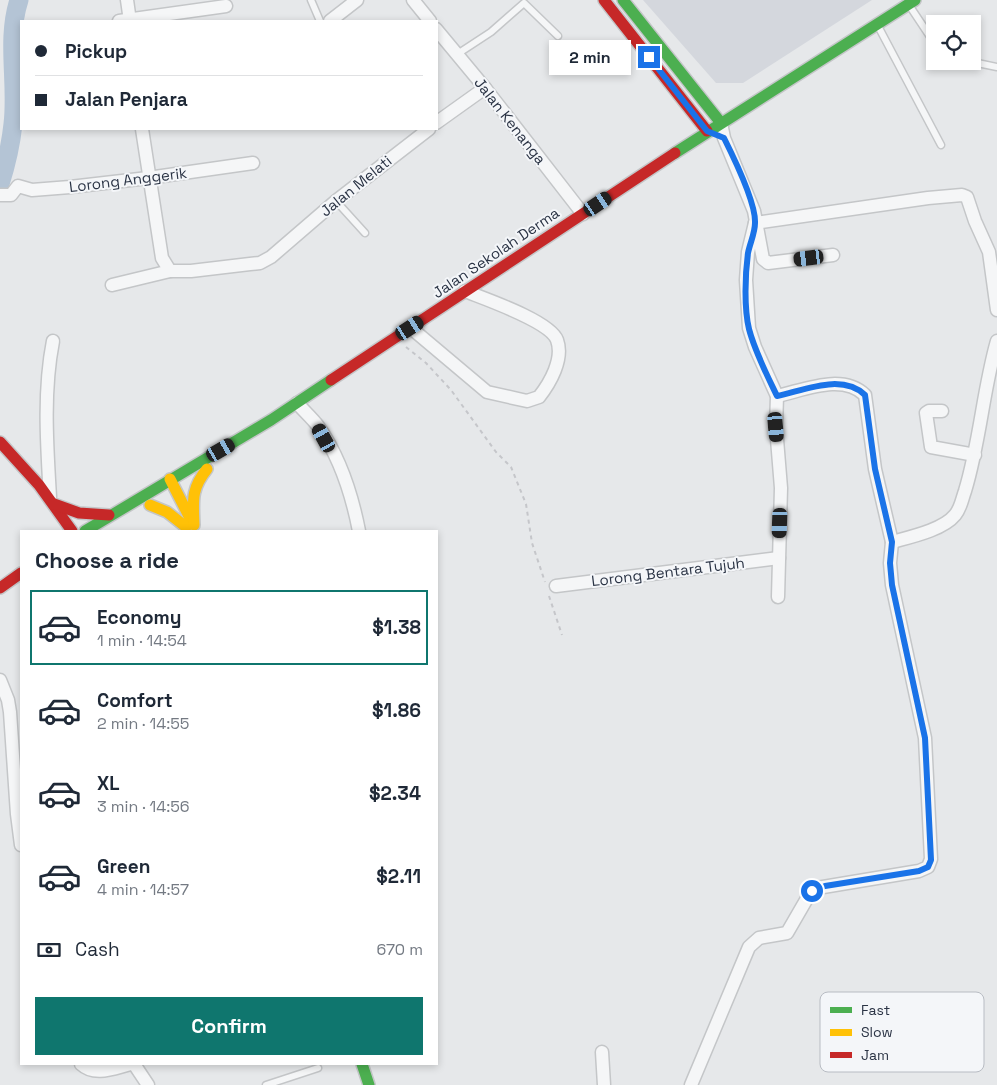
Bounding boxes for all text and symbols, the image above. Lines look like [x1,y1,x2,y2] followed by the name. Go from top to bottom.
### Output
[926,15,981,70] map controls
[926,15,981,70] button: locate
[65,39,127,64] text: Pickup
[549,40,632,74] callout: 2 min
[638,46,660,68] route end
[569,47,611,68] text: 2 min
[470,73,551,168] street label: Jalan Kenanga
[65,87,188,112] text: Jalan Penjara
[316,151,395,220] street label: Jalan Melati
[68,163,188,196] street label: Lorong Anggerik
[581,189,614,219] car
[429,203,563,302] street label: Jalan Sekolah Derma
[793,249,824,267] car
[393,314,426,342] car
[767,411,784,443] car
[310,421,337,455] car
[204,436,237,464] car
[771,508,788,538] car
[35,546,179,574] text: Choose a ride
[590,553,746,590] street label: Lorong Bentara Tujuh
[37,605,82,650] icon: car
[97,605,181,630] text: Economy
[372,615,421,640] text: $1.38
[97,630,187,651] text: 1 min · 14:54
[37,688,82,733] icon: car
[97,688,173,713] text: Comfort
[372,698,421,723] text: $1.86
[97,713,189,734] text: 2 min · 14:55
[37,771,82,816] icon: car
[97,771,120,796] text: XL
[369,781,421,806] text: $2.34
[97,796,190,817] text: 3 min · 14:56
[37,854,82,899] icon: car
[97,854,150,879] text: Green
[376,864,421,889] text: $2.11
[97,879,189,900] text: 4 min · 14:57
[801,880,823,902] route start
[35,936,63,964] icon: cash
[75,937,120,962] text: Cash
[376,939,423,960] text: 670 m
[820,992,984,1072] legend
[35,997,423,1055] button: Confirm
[861,1001,890,1019] text: Fast
[861,1023,893,1041] text: Slow
[861,1046,889,1064] text: Jam

